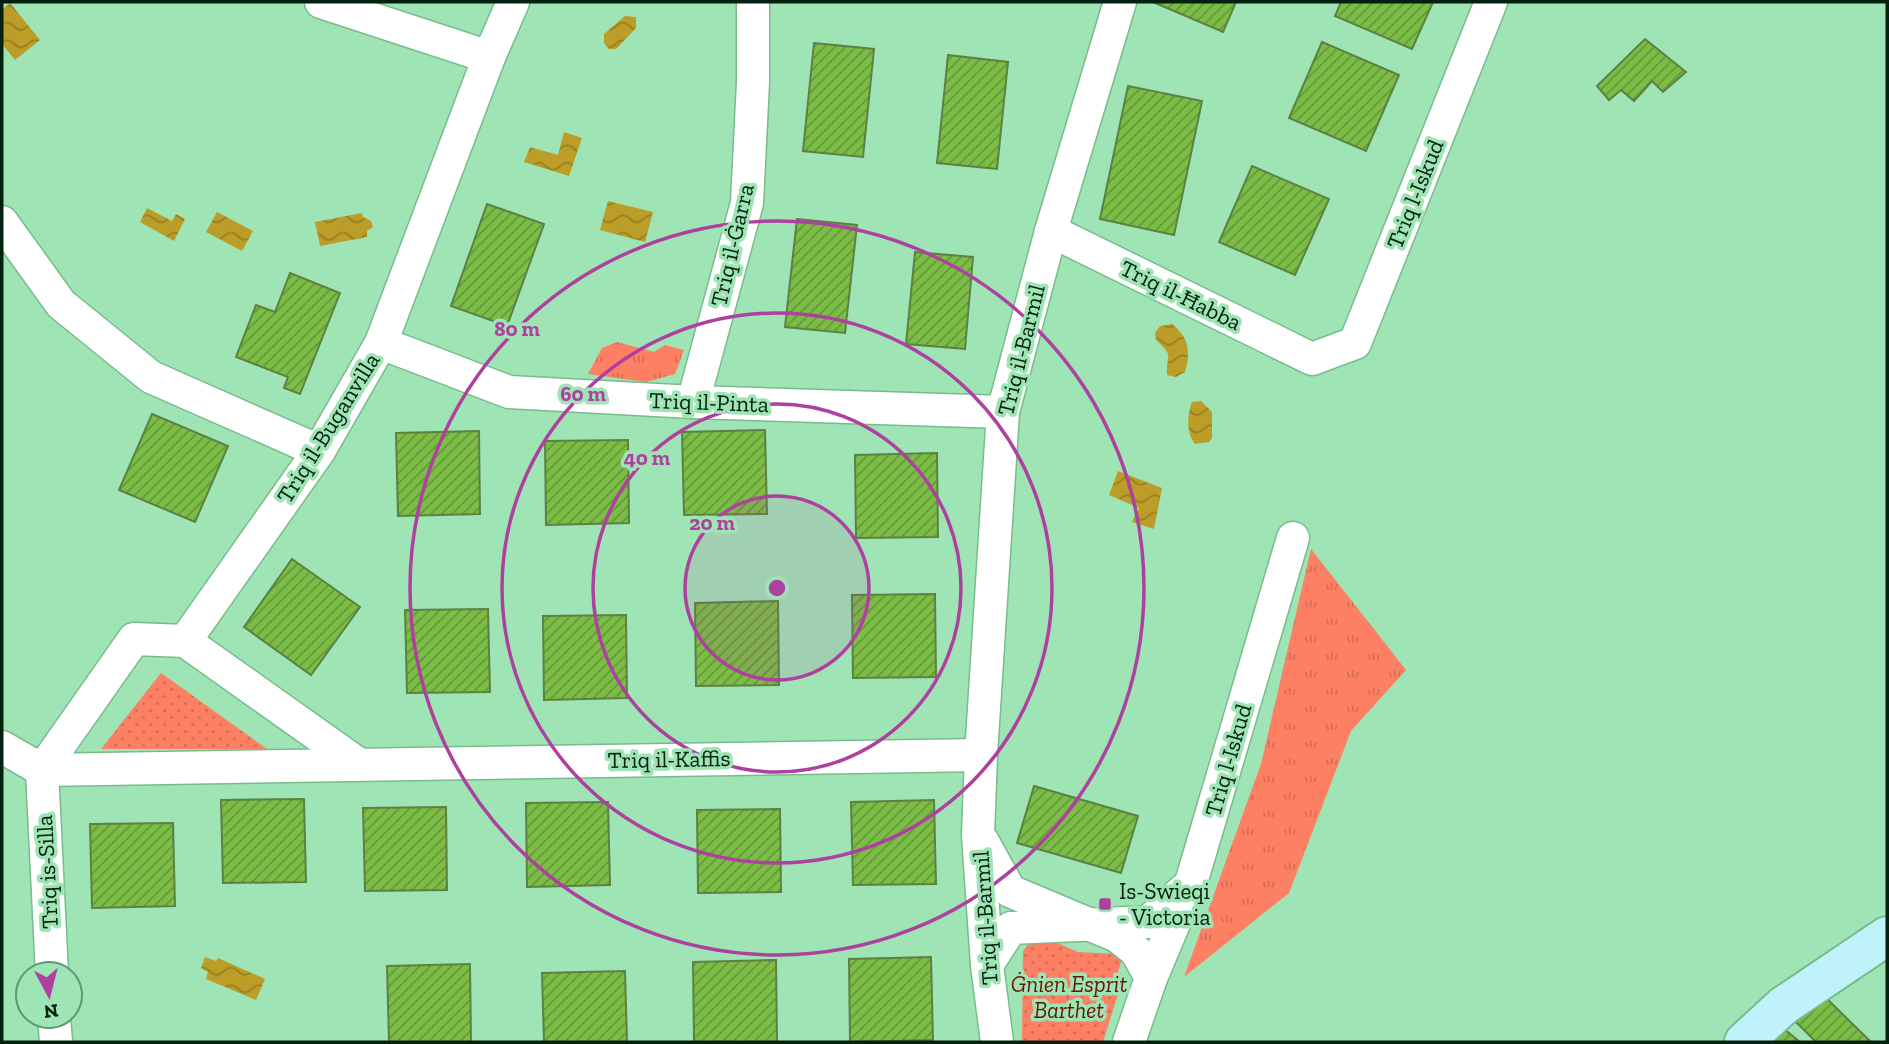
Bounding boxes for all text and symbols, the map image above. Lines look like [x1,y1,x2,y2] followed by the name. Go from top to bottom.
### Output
[1380,135,1450,253] street label: Triq l-Iskud
[704,181,760,309] street label: Triq il-Ġarra
[1116,254,1246,336] street label: Triq il-Ħabba
[991,281,1051,419] street label: Triq il-Barmil
[494,316,540,341] text: 80 m
[271,348,385,508] street label: Triq il-Buganvilla
[560,381,606,406] text: 60 m
[649,386,769,418] street label: Triq il-Pinta
[624,445,671,470] text: 40 m
[689,510,735,535] text: 20 m
[765,576,789,600] centre of rings
[1199,700,1257,819] street label: Triq l-Iskud
[607,744,731,774] street label: Triq il-Kaffis
[30,814,64,930] street label: Triq is-Silla
[966,850,1004,986] street label: Triq il-Barmil
[1119,877,1211,931] place label: Is-Swieqi - Victoria
[1097,896,1113,912] marker: Is-Swieqi - Victoria
[14,960,84,1030] north arrow
[1011,970,1127,1024] park label: Ġnien Esprit Barthet
[42,999,60,1024] text: N

